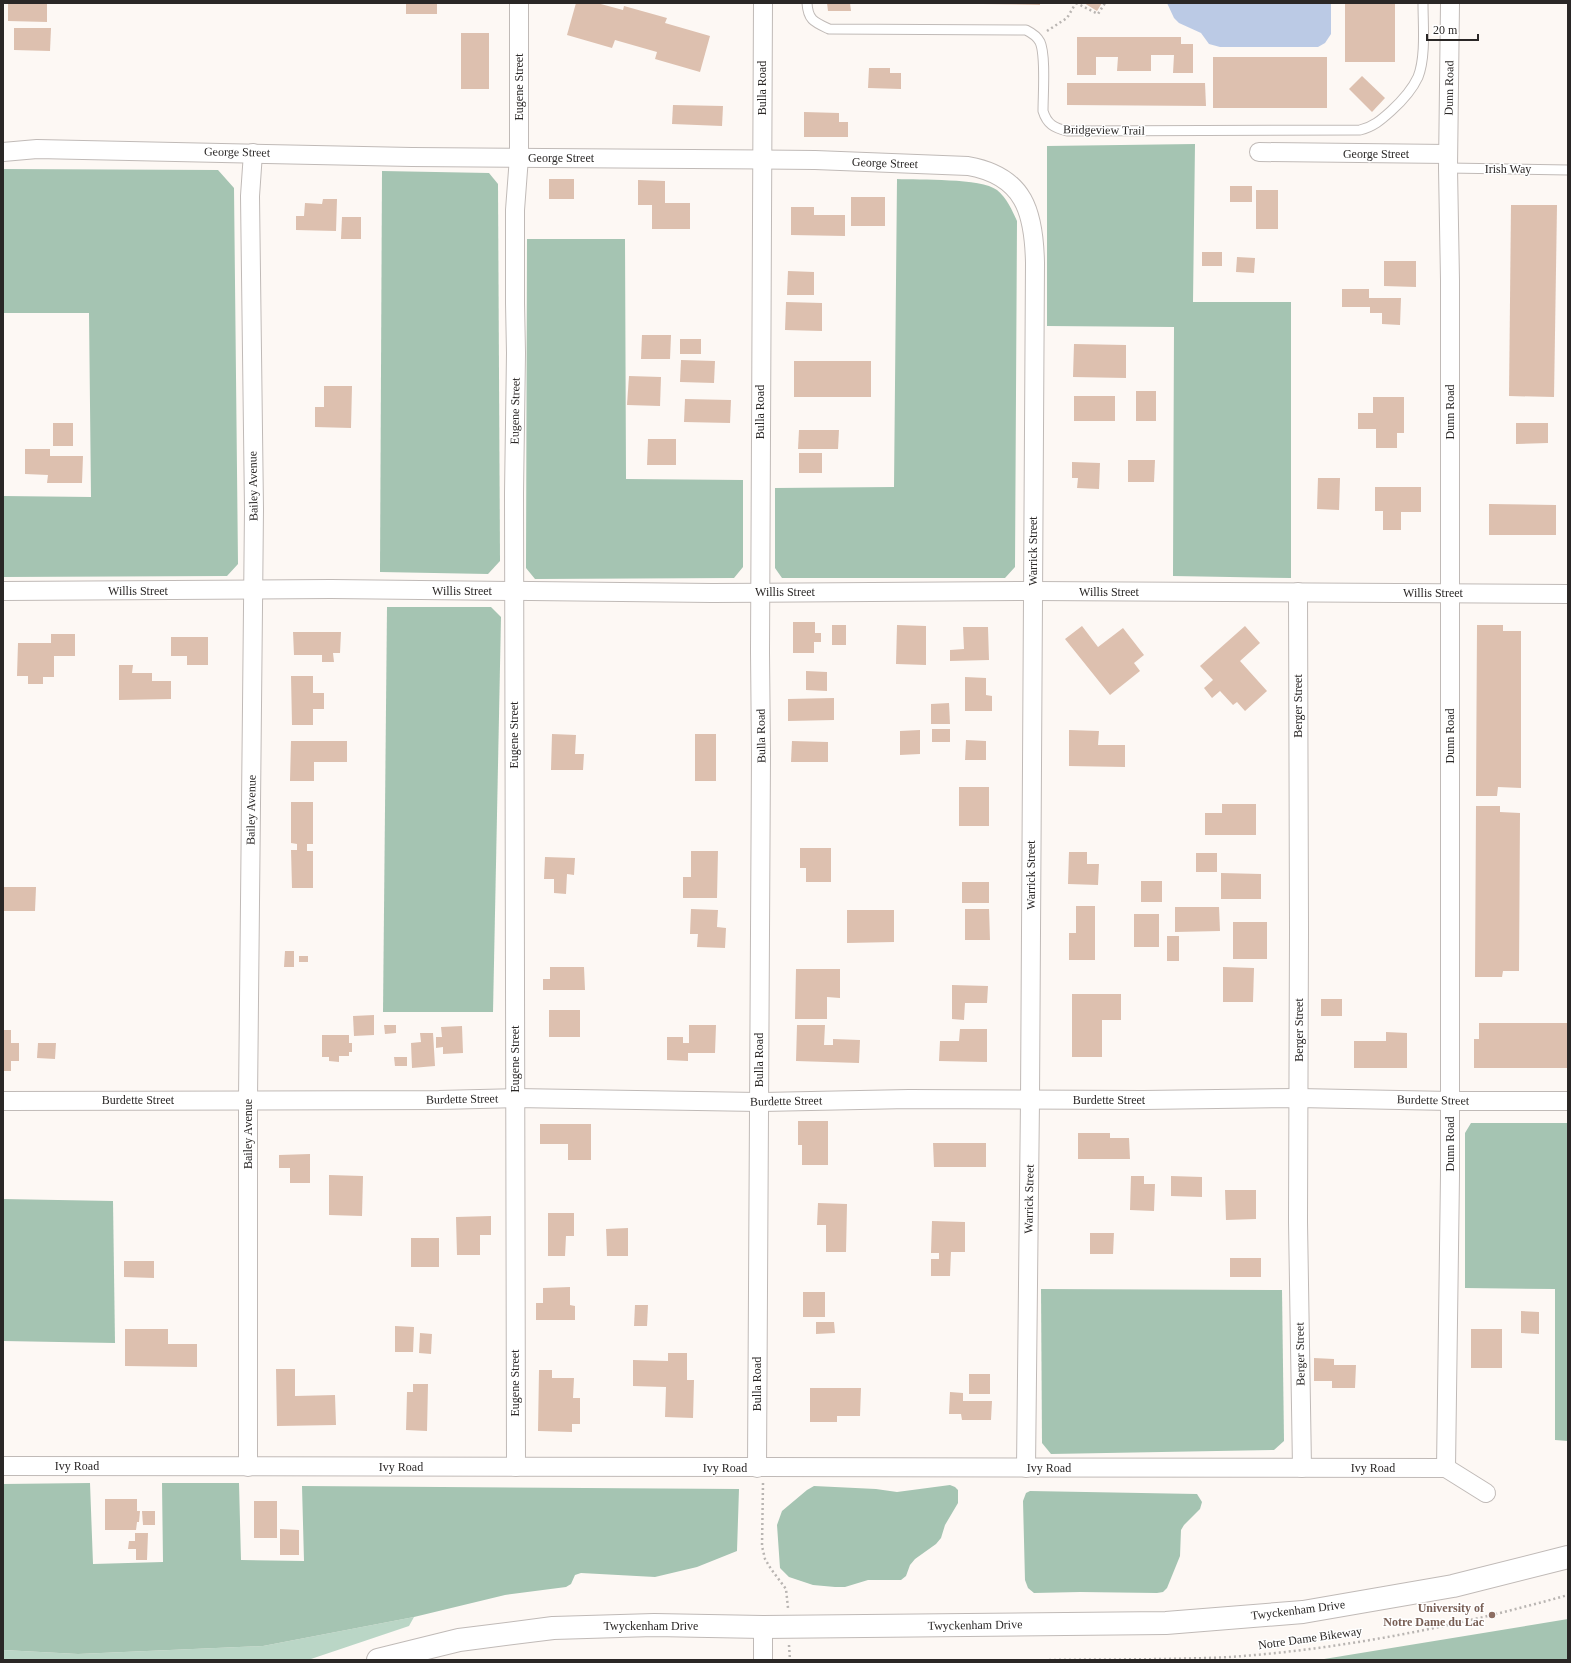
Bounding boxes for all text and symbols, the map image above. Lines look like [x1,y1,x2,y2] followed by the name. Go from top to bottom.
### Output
[1427,16,1478,42] scale bar
[1433,23,1458,37] text: 20 m
[512,53,526,120] street label: Eugene Street
[1442,60,1456,116] street label: Dunn Road
[755,61,769,115] street label: Bulla Road
[1063,122,1146,138] street label: Bridgeview Trail
[204,144,271,160] street label: George Street
[1343,147,1410,161] street label: George Street
[528,151,595,165] street label: George Street
[852,155,919,171] street label: George Street
[1485,162,1531,176] street label: Irish Way
[507,377,523,445] street label: Eugene Street
[753,385,767,439] street label: Bulla Road
[1443,385,1457,440] street label: Dunn Road
[245,451,261,521] street label: Bailey Avenue
[1026,516,1040,586] street label: Warrick Street
[108,584,169,598] street label: Willis Street
[432,584,493,598] street label: Willis Street
[755,585,816,599] street label: Willis Street
[1079,585,1140,599] street label: Willis Street
[1403,586,1464,600] street label: Willis Street
[1291,674,1305,738] street label: Berger Street
[507,701,521,768] street label: Eugene Street
[754,709,768,763] street label: Bulla Road
[1443,709,1457,764] street label: Dunn Road
[243,775,259,845] street label: Bailey Avenue
[1024,840,1038,910] street label: Warrick Street
[1292,998,1306,1062] street label: Berger Street
[508,1025,522,1092] street label: Eugene Street
[752,1033,766,1087] street label: Bulla Road
[426,1091,499,1107] street label: Burdette Street
[1397,1092,1470,1108] street label: Burdette Street
[102,1093,175,1107] street label: Burdette Street
[750,1093,823,1109] street label: Burdette Street
[1073,1093,1146,1107] street label: Burdette Street
[241,1099,255,1169] street label: Bailey Avenue
[1443,1117,1457,1172] street label: Dunn Road
[1021,1164,1037,1234] street label: Warrick Street
[1292,1322,1308,1386] street label: Berger Street
[508,1349,522,1416] street label: Eugene Street
[750,1357,764,1411] street label: Bulla Road
[55,1459,99,1473] street label: Ivy Road
[379,1460,423,1474] street label: Ivy Road
[703,1461,747,1475] street label: Ivy Road
[1027,1461,1071,1475] street label: Ivy Road
[1351,1461,1395,1475] street label: Ivy Road
[1250,1597,1346,1623] street label: Twyckenham Drive
[1383,1601,1485,1629] place label: University of Notre Dame du Lac
[1487,1610,1497,1620] marker: University of Notre Dame du Lac
[927,1617,1023,1633] street label: Twyckenham Drive
[604,1619,698,1633] street label: Twyckenham Drive
[1257,1624,1363,1652] street label: Notre Dame Bikeway

